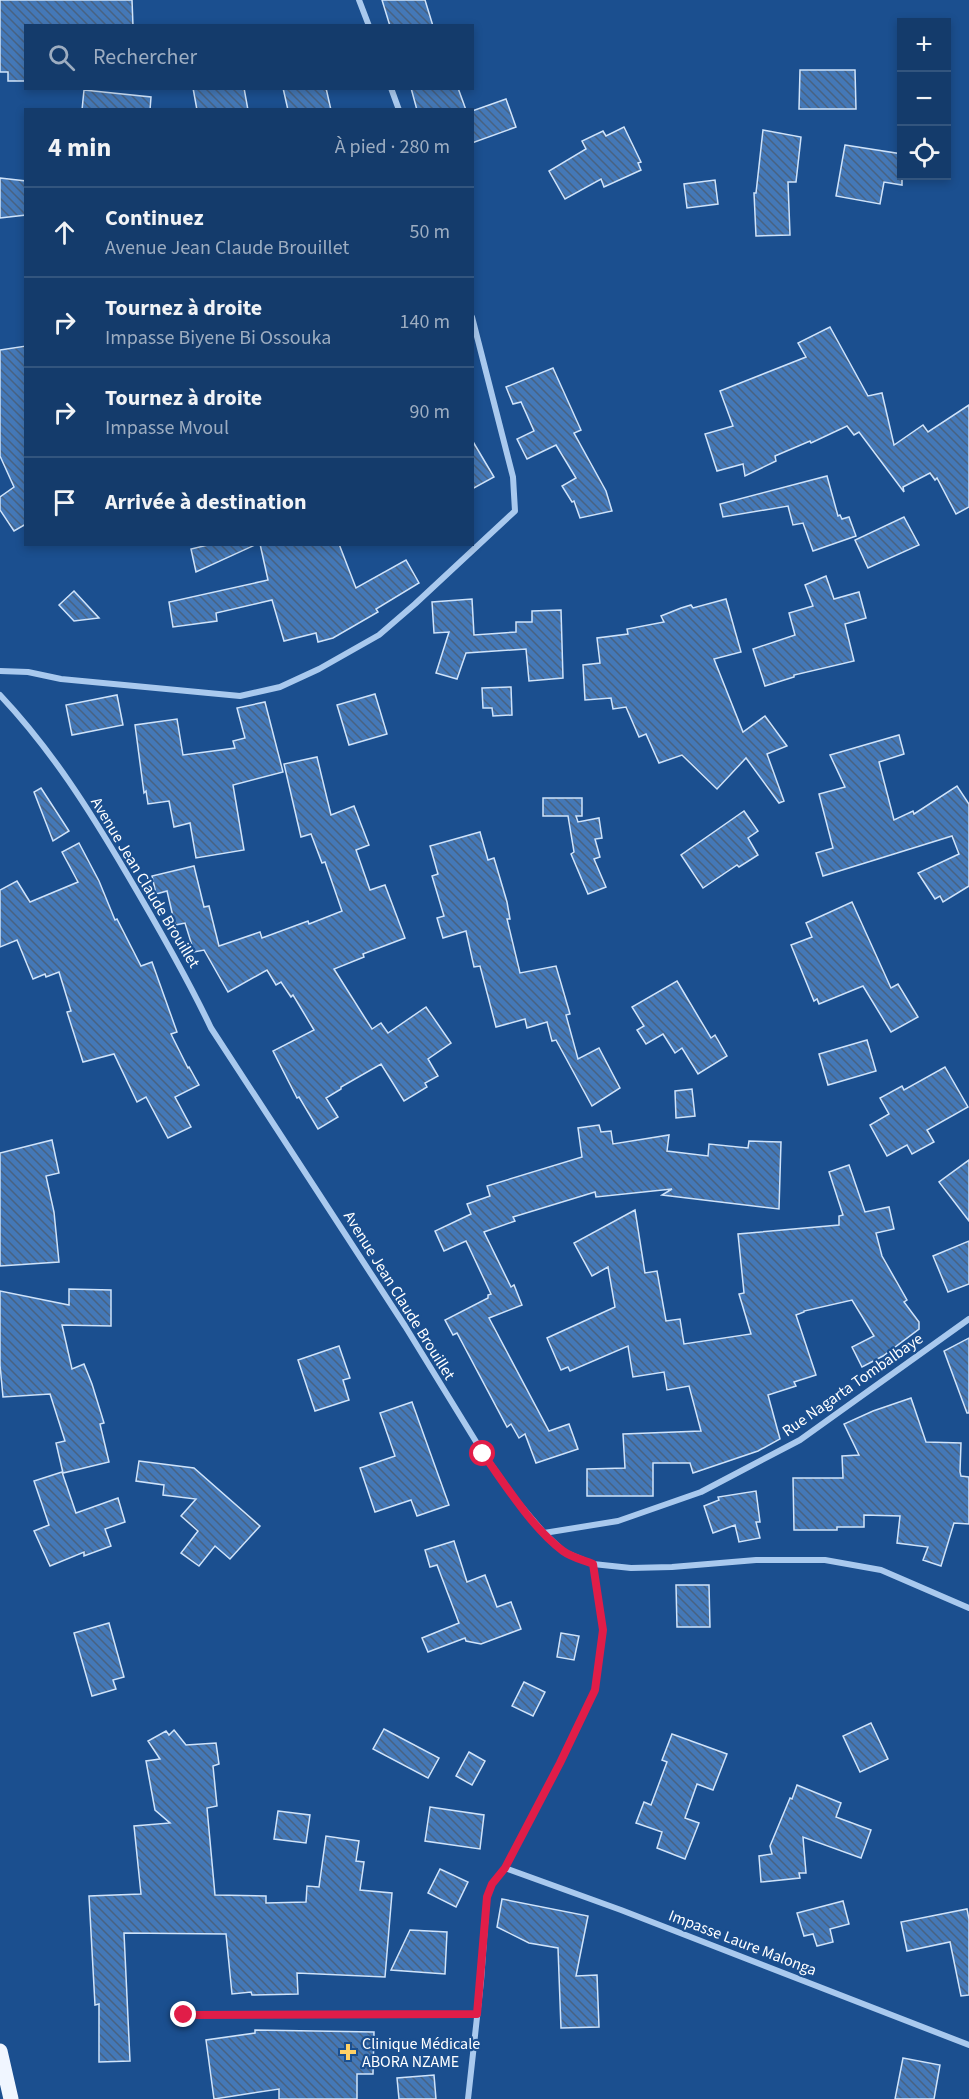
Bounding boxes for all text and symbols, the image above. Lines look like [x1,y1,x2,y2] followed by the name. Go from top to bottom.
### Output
[897,18,951,180] map controls
[897,18,951,72] button: +
[24,24,474,90] search box
[45,41,78,74] icon: search
[93,41,197,73] text: Rechercher
[897,72,951,126] button: −
[897,126,951,180] button: locate
[48,129,111,166] text: 4 min
[335,133,450,161] text: À pied · 280 m
[105,202,204,234] text: Continuez
[48,216,81,249] icon: ahead
[410,218,450,246] text: 50 m
[105,234,349,262] text: Avenue Jean Claude Brouillet
[105,292,262,324] text: Tournez à droite
[48,306,81,339] icon: right
[400,308,450,336] text: 140 m
[105,324,331,352] text: Impasse Biyene Bi Ossouka
[105,382,262,414] text: Tournez à droite
[48,396,81,429] icon: right
[410,398,450,426] text: 90 m
[105,414,229,442] text: Impasse Mvoul
[48,486,81,519] icon: arrive
[105,486,307,518] text: Arrivée à destination
[85,793,205,972] street label: Avenue Jean Claude Brouillet
[338,1207,461,1385] street label: Avenue Jean Claude Brouillet
[778,1328,927,1442] street label: Rue Nagarta Tombalbaye
[469,1440,495,1466] route start
[665,1905,820,1981] street label: Impasse Laure Malonga
[170,2001,196,2027] route end
[362,2033,480,2073] place label: Clinique Médicale ABORA NZAME
[339,2043,357,2061] marker: Clinique Médicale ABORA NZAME

